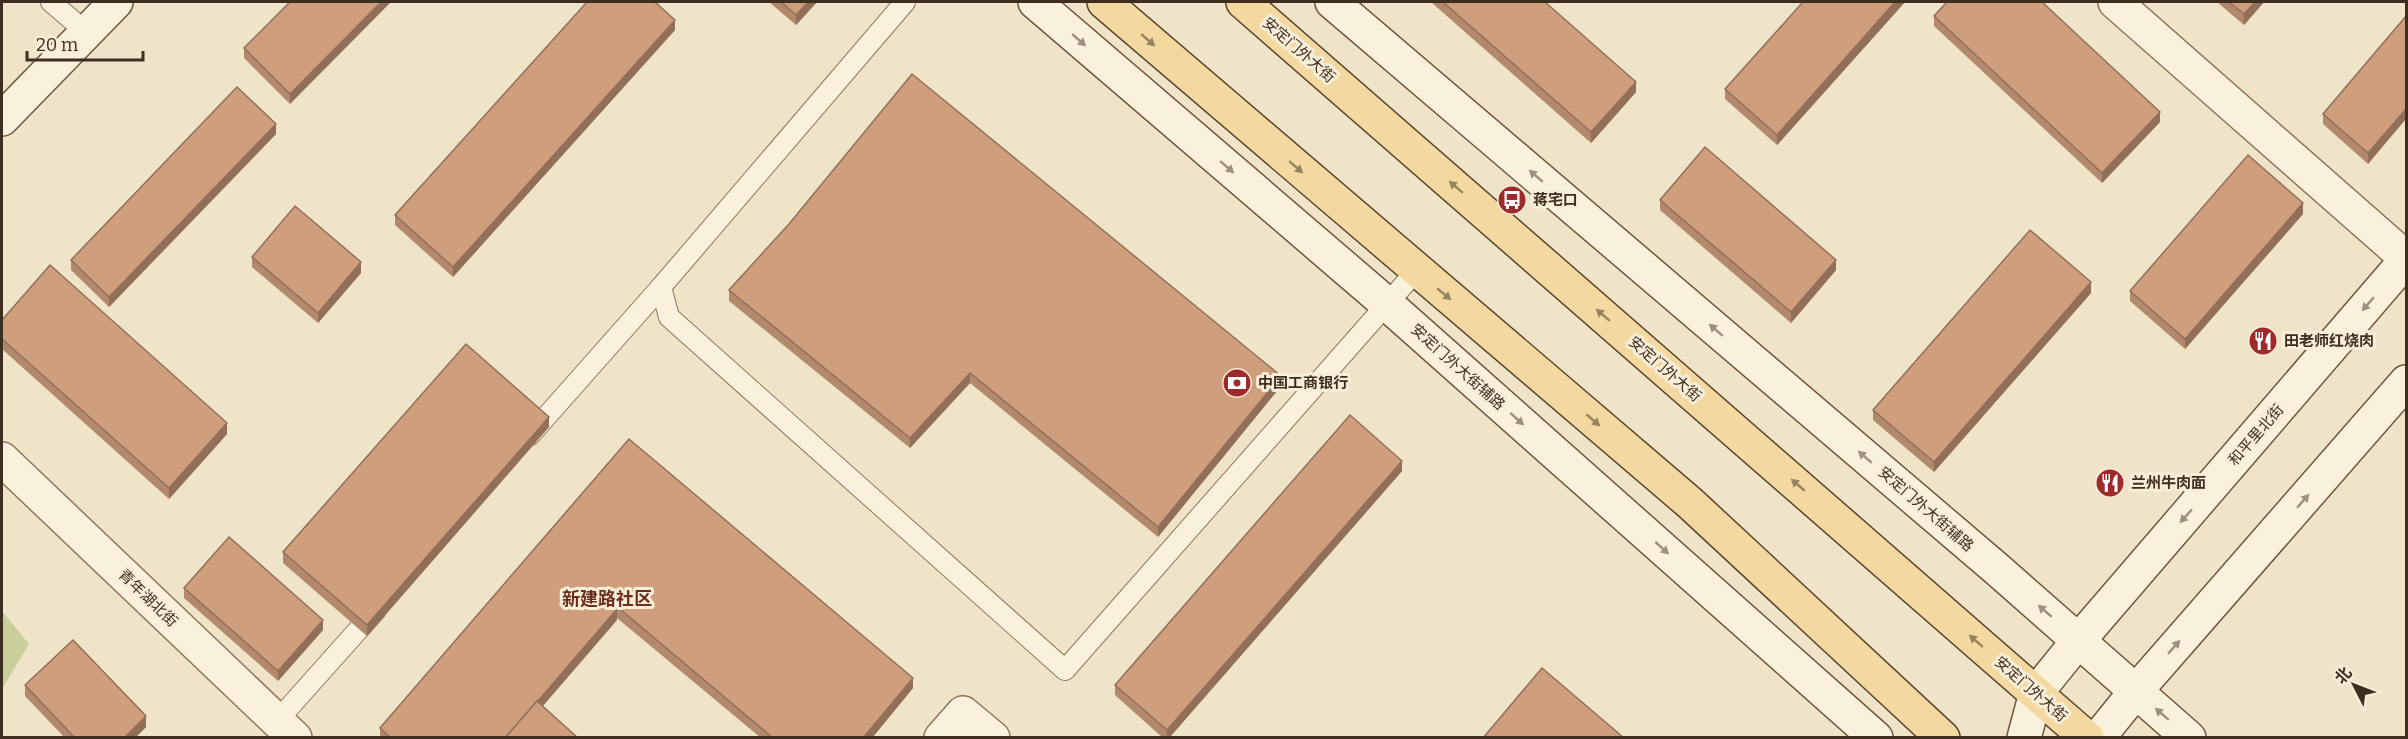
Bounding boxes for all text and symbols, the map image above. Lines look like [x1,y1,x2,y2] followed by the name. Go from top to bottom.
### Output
[1259,14,1339,86] street label: 安定门外大街
[27,24,142,62] scale bar
[1071,33,1087,46] one-way arrow
[1140,33,1155,46] one-way arrow
[36,34,78,56] text: 20 m
[1219,160,1235,173] one-way arrow
[1288,160,1303,173] one-way arrow
[1529,170,1544,183] one-way arrow
[1449,181,1464,194] one-way arrow
[1496,184,1528,216] bus stop icon: 蒋宅口
[1533,191,1578,209] place label: 蒋宅口
[1436,287,1451,300] one-way arrow
[2361,297,2375,312] one-way arrow
[1596,309,1611,322] one-way arrow
[1407,320,1509,414] street label: 安定门外大街辅路
[1709,324,1724,337] one-way arrow
[2247,325,2279,357] restaurant icon: 田老师红烧肉
[2284,332,2374,350] place label: 田老师红烧肉
[1625,333,1705,405] street label: 安定门外大街
[1221,367,1253,399] bank icon: 中国工商银行
[1258,374,1348,392] place label: 中国工商银行
[2225,401,2287,469] street label: 和平里北街
[1509,412,1524,426] one-way arrow
[1585,413,1600,426] one-way arrow
[1857,450,1873,463] one-way arrow
[1875,463,1977,555] street label: 安定门外大街辅路
[2094,467,2126,499] restaurant icon: 兰州牛肉面
[2131,474,2206,492] place label: 兰州牛肉面
[1790,478,1805,492] one-way arrow
[2296,494,2309,509] one-way arrow
[2180,508,2193,523] one-way arrow
[1655,541,1670,555] one-way arrow
[115,565,181,631] street label: 青年湖北街
[562,588,652,610] district label: 新建路社区
[2038,605,2053,618] one-way arrow
[1968,634,1984,647] one-way arrow
[2167,640,2180,655] one-way arrow
[1991,653,2071,725] street label: 安定门外大街
[2324,655,2384,715] north arrow
[2331,663,2356,688] text: 北
[2155,708,2170,721] one-way arrow

